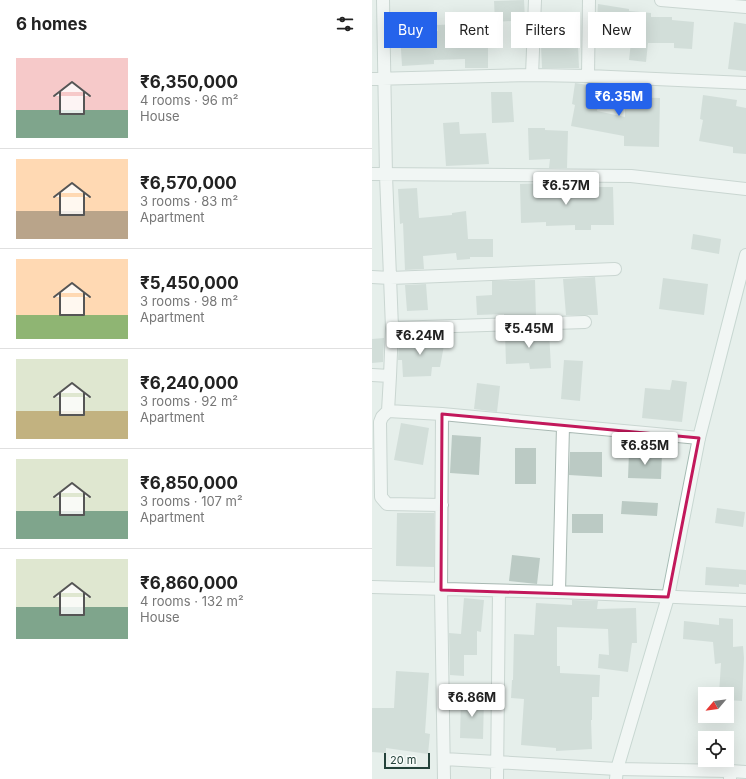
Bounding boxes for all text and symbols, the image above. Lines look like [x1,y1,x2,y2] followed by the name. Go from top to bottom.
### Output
[384,12,437,48] chip: Buy
[445,12,503,48] chip: Rent
[511,12,580,48] chip: Filters
[588,12,646,48] chip: New
[334,13,356,35] icon: filters
[16,14,87,34] text: 6 homes
[140,72,238,92] text: ₹6,350,000
[48,74,96,122] icon: home
[586,83,652,117] pin: ₹6.35M
[595,88,643,104] text: ₹6.35M
[140,92,239,108] text: 4 rooms · 96 m²
[140,108,180,124] text: House
[533,172,599,206] pin: ₹6.57M
[140,173,237,193] text: ₹6,570,000
[48,175,96,223] icon: home
[542,177,590,193] text: ₹6.57M
[140,193,238,209] text: 3 rooms · 83 m²
[140,209,205,225] text: Apartment
[140,273,239,293] text: ₹5,450,000
[48,275,96,323] icon: home
[140,293,238,309] text: 3 rooms · 98 m²
[140,309,205,325] text: Apartment
[496,315,562,349] pin: ₹5.45M
[505,320,554,336] text: ₹5.45M
[387,322,453,356] pin: ₹6.24M
[396,327,444,343] text: ₹6.24M
[140,373,238,393] text: ₹6,240,000
[48,375,96,423] icon: home
[140,393,238,409] text: 3 rooms · 92 m²
[140,409,205,425] text: Apartment
[612,432,678,466] pin: ₹6.85M
[621,437,669,453] text: ₹6.85M
[140,473,238,493] text: ₹6,850,000
[48,475,96,523] icon: home
[140,493,243,509] text: 3 rooms · 107 m²
[140,509,205,525] text: Apartment
[140,573,238,593] text: ₹6,860,000
[48,575,96,623] icon: home
[140,593,244,609] text: 4 rooms · 132 m²
[140,609,180,625] text: House
[439,684,505,718] pin: ₹6.86M
[698,687,734,723] north arrow
[698,687,734,767] map controls
[448,689,496,705] text: ₹6.86M
[698,731,734,767] button: locate
[384,751,430,770] scale bar
[390,753,416,767] text: 20 m

